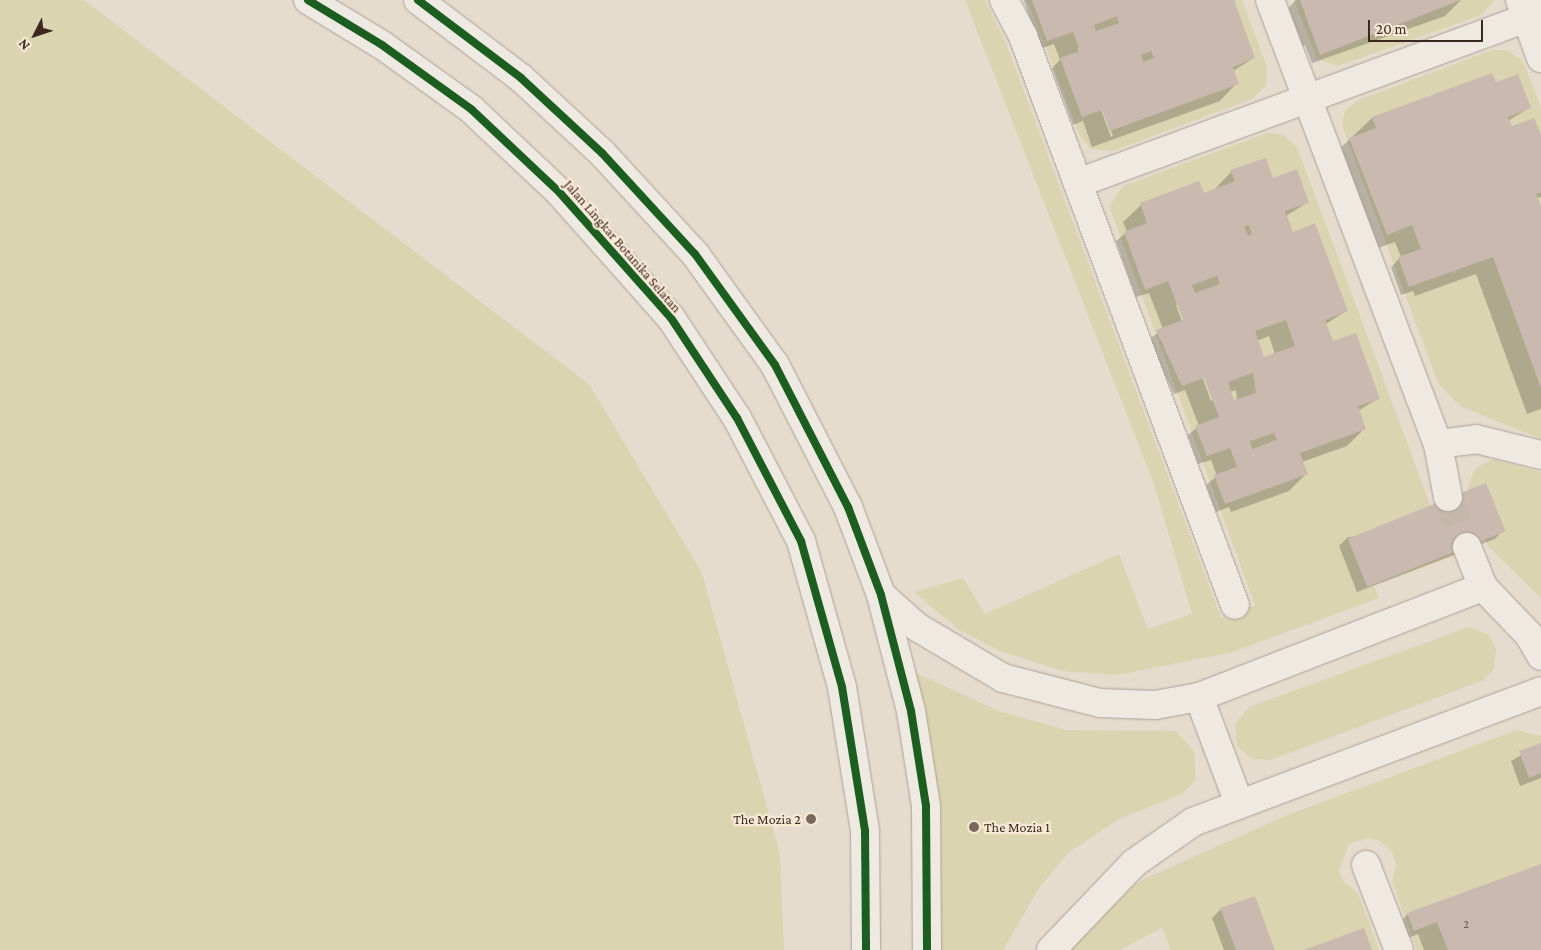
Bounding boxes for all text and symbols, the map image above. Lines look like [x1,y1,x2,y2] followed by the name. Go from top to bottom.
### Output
[10,10,60,60] north arrow
[1371,10,1486,42] scale bar
[1376,21,1407,37] text: 20 m
[15,36,33,54] text: N
[561,176,685,316] street label: Jalan Lingkar Botanika Selatan
[733,811,801,827] place label: The Mozia 2
[805,813,817,825] marker: The Mozia 2
[984,819,1050,835] place label: The Mozia 1
[968,821,980,833] marker: The Mozia 1
[1463,917,1469,931] house number: 2

